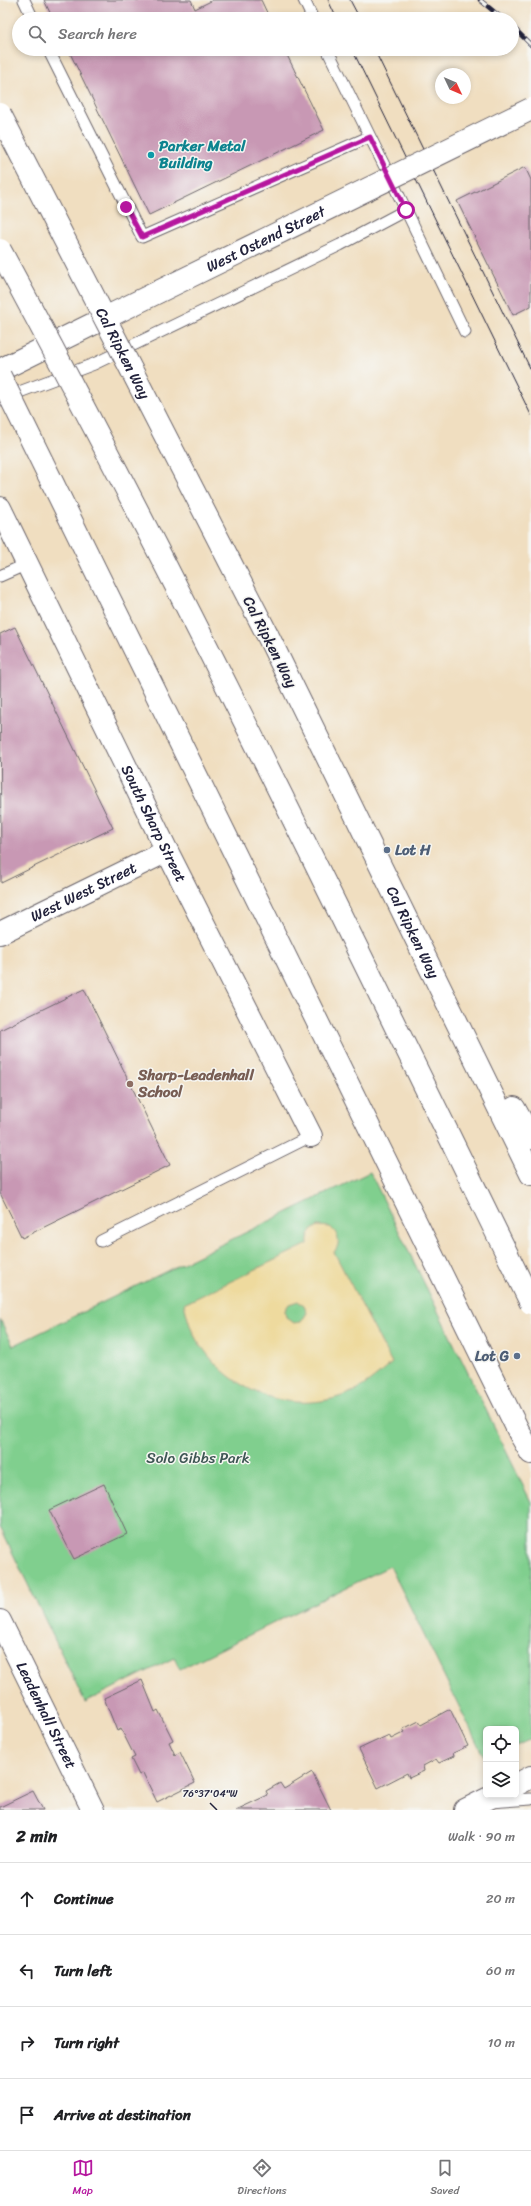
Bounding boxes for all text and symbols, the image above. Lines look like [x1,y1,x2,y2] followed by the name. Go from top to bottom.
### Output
[12,12,519,56] search box
[58,21,137,47] text: Search here
[26,23,48,45] icon: search
[435,68,471,104] north arrow
[159,133,246,176] place label: Parker Metal Building
[146,150,156,160] marker: Parker Metal Building
[117,198,135,216] route end
[201,198,331,280] street label: West Ostend Street
[397,201,415,219] route start
[88,303,157,404] street label: Cal Ripken Way
[236,591,304,693] street label: Cal Ripken Way
[114,760,194,887] street label: South Sharp Street
[395,837,431,863] place label: Lot H
[382,845,392,855] marker: Lot H
[26,855,141,929] street label: West West Street
[379,881,447,983] street label: Cal Ripken Way
[137,1062,254,1105] place label: Sharp-Leadenhall School
[125,1079,135,1089] marker: Sharp-Leadenhall School
[475,1343,509,1369] place label: Lot G
[512,1351,522,1361] marker: Lot G
[146,1445,250,1471] park label: Solo Gibbs Park
[9,1657,84,1774] street label: Leadenhall Street
[483,1726,519,1798] map controls
[483,1726,519,1762] button: locate
[483,1762,519,1798] button: layers
[182,1785,238,1803] text: 76°37'04"W
[16,1821,57,1851] text: 2 min
[448,1825,515,1848] text: Walk · 90 m
[54,1886,114,1912] text: Continue
[486,1887,515,1910] text: 20 m
[16,1888,38,1910] icon: ahead
[54,1958,112,1984] text: Turn left
[486,1959,515,1982] text: 60 m
[16,1960,38,1982] icon: left
[54,2030,119,2056] text: Turn right
[488,2031,515,2054] text: 10 m
[16,2032,38,2054] icon: right
[54,2102,191,2128] text: Arrive at destination
[16,2104,38,2126] icon: arrive
[72,2157,94,2200] tab: Map
[237,2157,287,2200] tab: Directions
[430,2157,459,2200] tab: Saved

